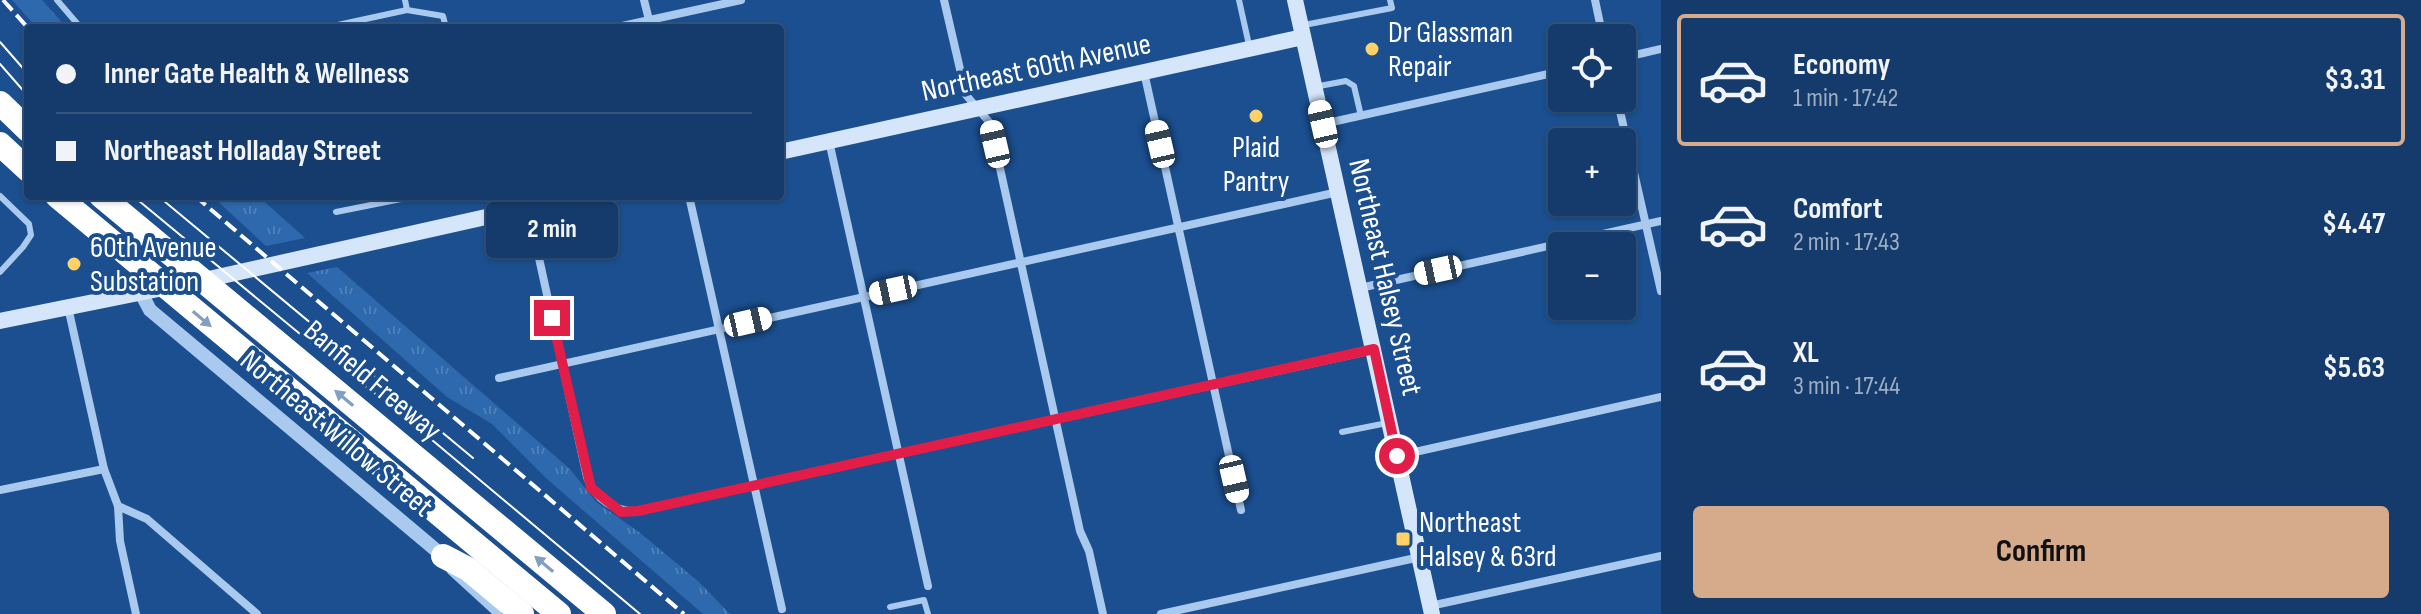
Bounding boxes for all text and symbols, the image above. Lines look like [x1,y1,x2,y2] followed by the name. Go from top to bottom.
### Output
[1388,15,1513,85] place label: Dr Glassman Repair
[1548,24,1636,320] map controls
[1548,24,1636,112] button: locate
[918,26,1154,110] street label: Northeast 60th Avenue
[1363,40,1381,58] marker: Dr Glassman Repair
[1697,44,1769,116] icon: car
[1793,47,1890,83] text: Economy
[104,56,409,92] text: Inner Gate Health & Wellness
[2324,62,2385,98] text: $3.31
[1793,83,1898,114] text: 1 min · 17:42
[1306,98,1340,150] car
[1247,107,1265,125] marker: Plaid Pantry
[978,118,1012,170] car
[1143,118,1177,170] car
[1548,128,1636,216] button: +
[1223,130,1290,200] place label: Plaid Pantry
[104,133,381,169] text: Northeast Holladay Street
[1340,155,1430,399] street label: Northeast Halsey Street
[1697,188,1769,260] icon: car
[1793,191,1883,227] text: Comfort
[486,202,618,258] callout: 2 min
[2322,206,2385,242] text: $4.47
[527,214,577,245] text: 2 min
[1793,227,1900,258] text: 2 min · 17:43
[90,230,217,300] place label: 60th Avenue Substation
[1548,232,1636,320] button: −
[1412,253,1464,287] car
[65,255,83,273] marker: 60th Avenue Substation
[867,273,919,307] car
[534,300,570,336] route end
[722,305,774,339] car
[192,310,212,327] one-way arrow
[296,313,449,449] street label: Banfield Freeway
[1697,332,1769,404] icon: car
[1793,335,1819,371] text: XL
[233,343,440,525] street label: Northeast Willow Street
[2323,350,2385,386] text: $5.63
[1793,371,1900,402] text: 3 min · 17:44
[334,390,354,407] one-way arrow
[1379,438,1415,474] route start
[1217,453,1251,505] car
[1419,505,1557,575] place label: Northeast Halsey & 63rd
[1693,506,2389,598] button: Confirm
[1394,530,1412,548] marker: Northeast Halsey & 63rd
[534,556,554,573] one-way arrow

